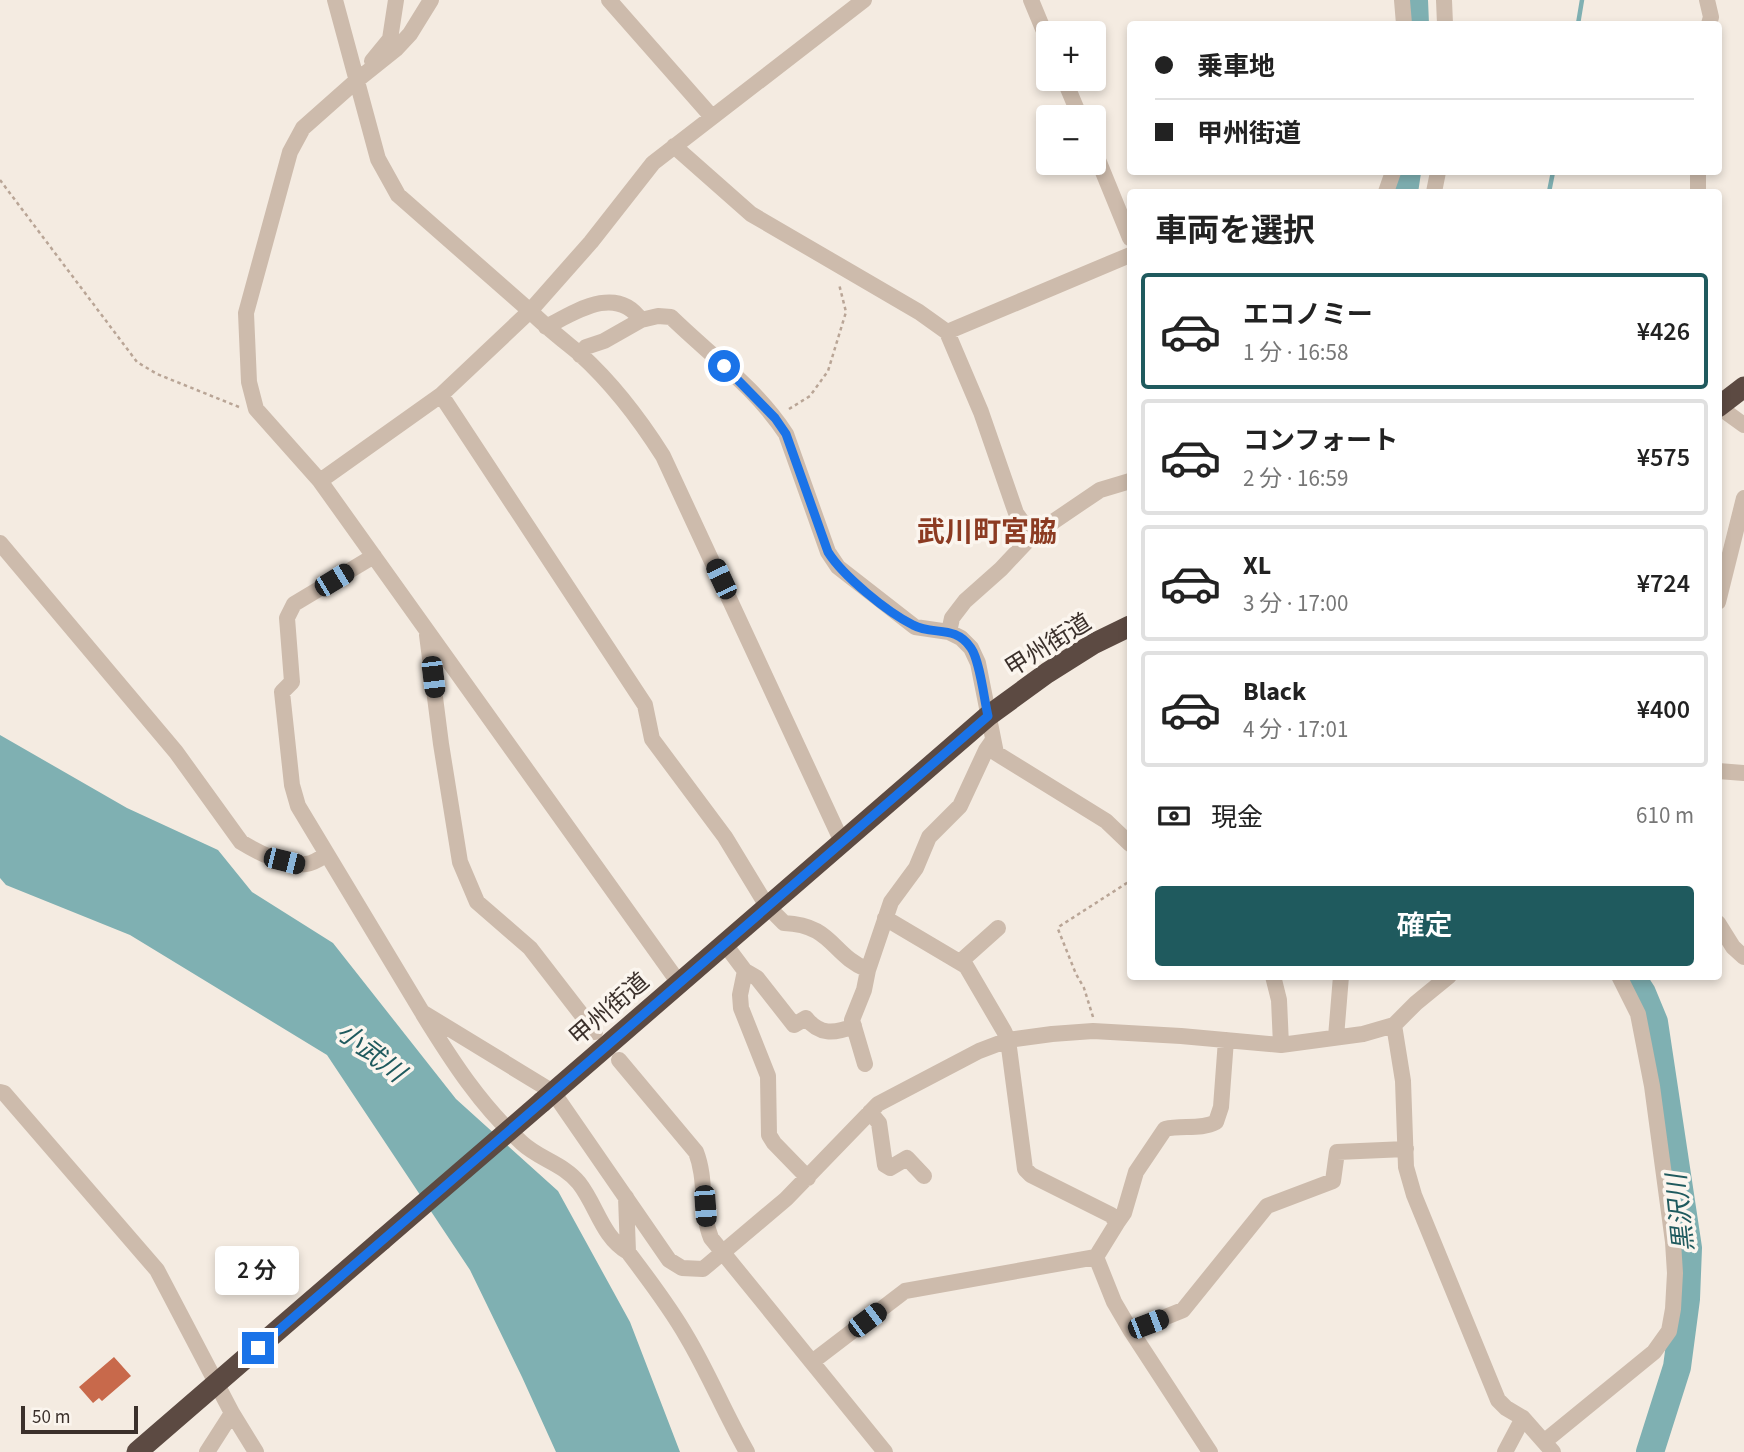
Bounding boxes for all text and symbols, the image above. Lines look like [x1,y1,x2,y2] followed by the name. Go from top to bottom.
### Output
[1036,21,1106,175] map controls
[1036,21,1106,91] button: +
[1197,48,1275,85] text: 乗車地
[1036,105,1106,175] button: −
[1197,115,1301,152] text: 甲州街道
[1155,208,1315,254] text: 車両を選択
[1243,296,1373,333] text: エコノミー
[1159,300,1222,363] icon: car
[1637,313,1690,350] text: ¥426
[1243,336,1348,369] text: 1 分 · 16:58
[708,350,740,382] route start
[1243,422,1398,459] text: コンフォート
[1159,426,1222,489] icon: car
[1637,439,1690,476] text: ¥575
[1243,462,1348,495] text: 2 分 · 16:59
[917,512,1057,552] district label: 武川町宮脇
[1243,547,1271,584] text: XL
[1159,552,1222,615] icon: car
[703,556,740,602] car
[311,560,358,600] car
[1637,565,1690,602] text: ¥724
[1243,587,1348,620] text: 3 分 · 17:00
[998,605,1098,686] street label: 甲州街道
[421,655,446,699] car
[1243,673,1306,710] text: Black
[1159,678,1222,741] icon: car
[1637,691,1690,728] text: ¥400
[1243,713,1348,746] text: 4 分 · 17:01
[1155,797,1193,835] icon: cash
[1211,799,1263,836] text: 現金
[1636,799,1694,832] text: 610 m
[262,846,307,876] car
[1155,886,1694,966] button: 確定
[562,965,657,1054] street label: 甲州街道
[329,1014,415,1093] water label: 小武川
[1658,1169,1703,1254] water label: 黒沢川
[694,1184,717,1228] car
[216,1246,300,1296] callout: 2 分
[237,1254,277,1287] text: 2 分
[844,1299,891,1341] car
[1125,1307,1172,1341] car
[242,1332,274,1364] route end
[21,1403,138,1435] scale bar
[32,1404,70,1431] text: 50 m

